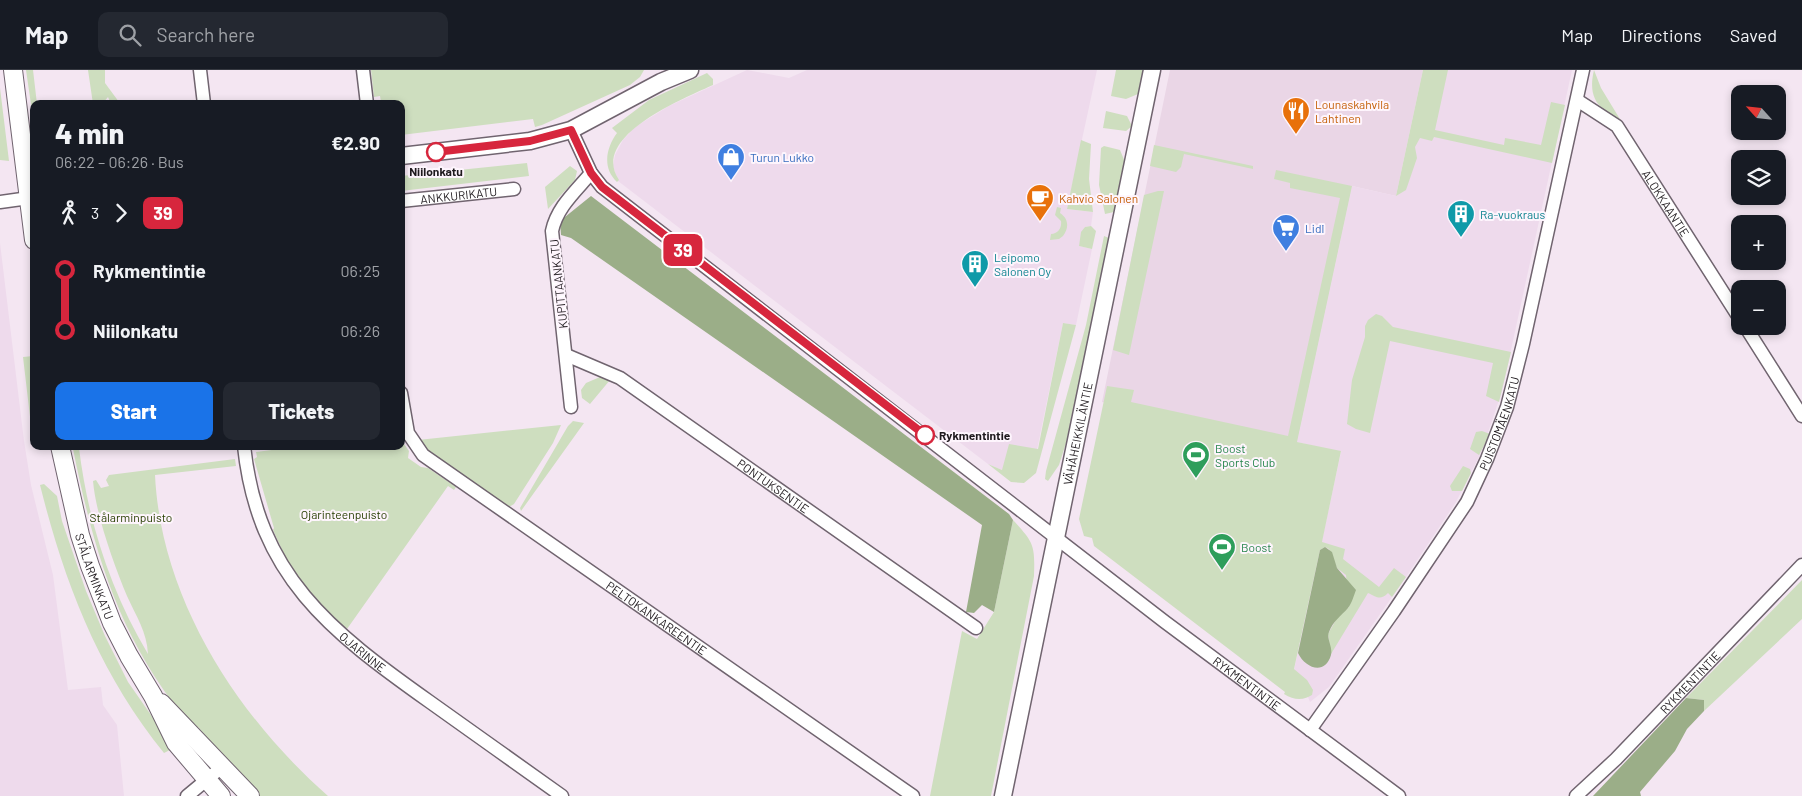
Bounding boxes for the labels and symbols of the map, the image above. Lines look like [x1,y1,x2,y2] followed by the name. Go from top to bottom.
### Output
[1731,85,1786,140] north arrow
[1281,96,1311,135] restaurant icon: Lounaskahvila Lahtinen
[1315,97,1389,125] place label: Lounaskahvila Lahtinen
[426,142,446,162] marker: Niilonkatu
[716,142,746,181] shop icon: Turun Lukko
[750,150,814,164] place label: Turun Lukko
[409,164,463,178] place label: Niilonkatu
[1640,167,1693,239] street label: ALOKKAANTIE
[1025,183,1055,222] cafe icon: Kahvio Salonen
[420,184,498,206] street label: ANKKURIKATU
[1059,191,1138,205] place label: Kahvio Salonen
[1446,199,1476,238] building icon: Ra-vuokraus
[1480,207,1546,221] place label: Ra-vuokraus
[1271,213,1301,252] supermarket icon: Lidl
[1305,221,1324,235] place label: Lidl
[660,234,706,266] line badge: 39
[546,239,570,329] street label: KUPITTAANKATU
[960,249,990,288] building icon: Leipomo Salonen Oy
[994,250,1052,278] place label: Leipomo Salonen Oy
[1476,375,1521,472] street label: PUISTOMÄENKATU
[1060,381,1095,486] street label: VÄHÄHEIKKILÄNTIE
[915,425,935,445] marker: Rykmentintie
[939,428,1011,442] place label: Rykmentintie
[1181,440,1211,479] sports icon: Boost Sports Club
[1215,441,1275,469] place label: Boost Sports Club
[735,456,812,516] street label: PONTUKSENTIE
[301,507,387,521] park label: Ojarinteenpuisto
[90,510,172,524] park label: Stålarminpuisto
[73,531,117,621] street label: STÅLARMINKATU
[1207,532,1237,571] sports icon: Boost
[1241,540,1272,554] place label: Boost
[604,578,710,657] street label: PELTOKANKAREENTIE
[337,629,389,675] street label: OJARINNE
[1657,648,1723,716] street label: RYKMENTINTIE
[1211,653,1284,713] street label: RYKMENTINTIE

